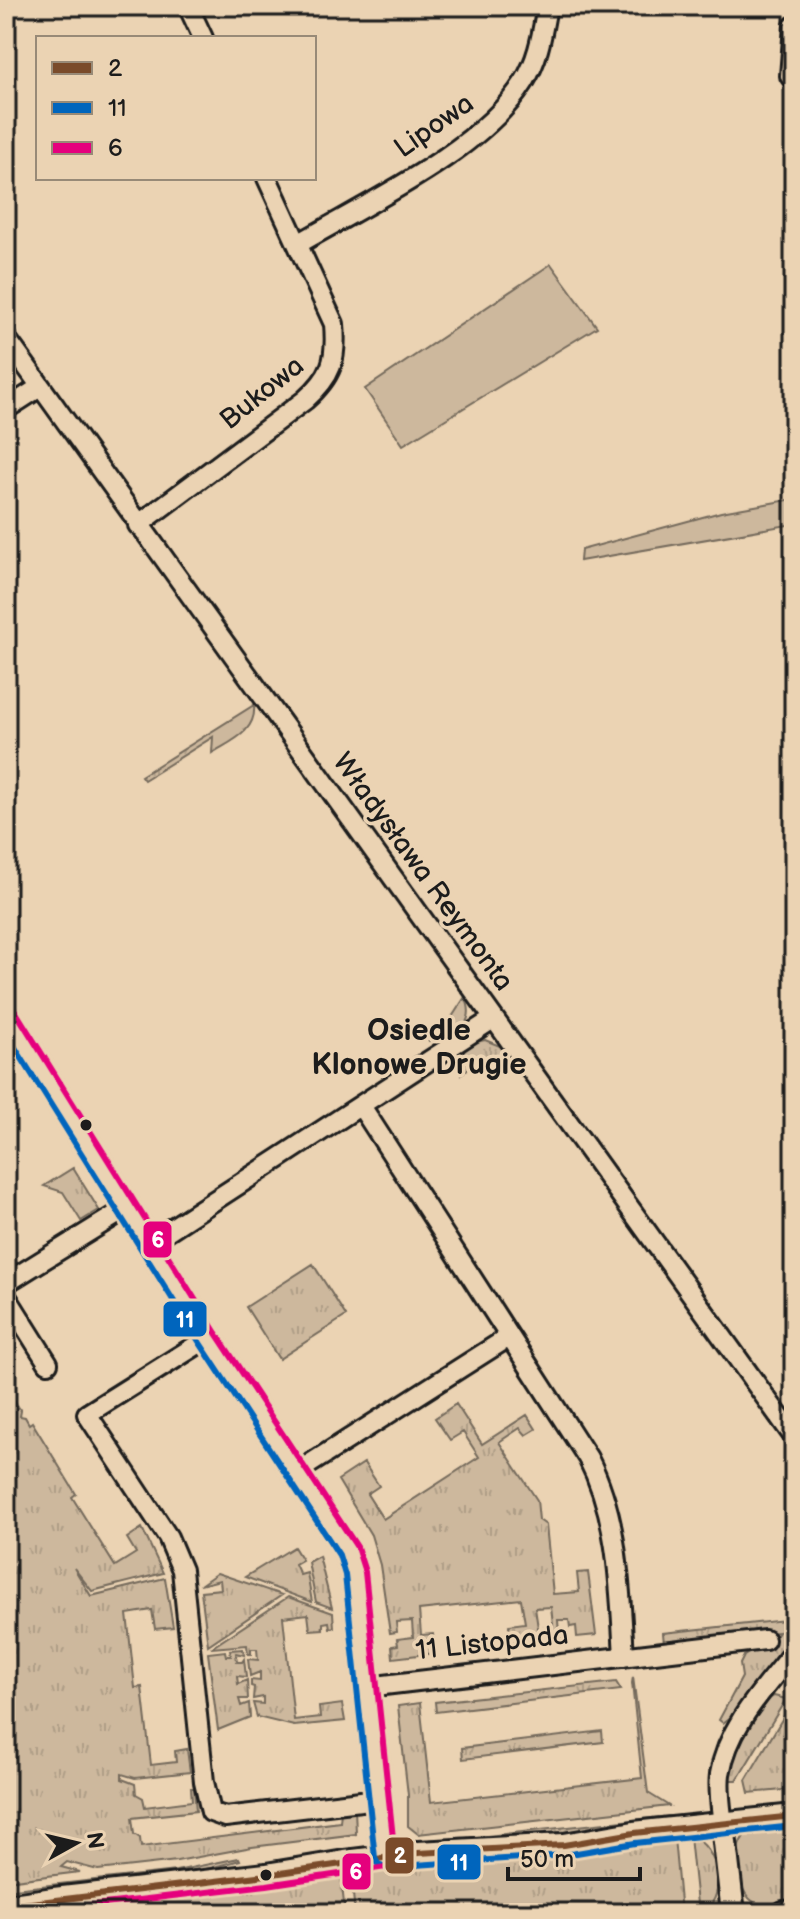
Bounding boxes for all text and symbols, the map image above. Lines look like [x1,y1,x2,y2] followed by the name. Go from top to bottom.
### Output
[36,36,316,180] legend
[108,54,122,83] text: 2
[388,87,480,165] street label: Lipowa
[108,94,127,123] text: 11
[108,134,123,163] text: 6
[213,349,311,437] street label: Bukowa
[326,747,520,997] street label: Władysława Reymonta
[312,1013,526,1083] district label: Osiedle Klonowe Drugie
[78,1117,94,1133] unlabelled marker
[142,1220,173,1259] line badge: 6
[151,1227,165,1254] text: 6
[162,1300,208,1338] line badge: 11
[176,1307,194,1334] text: 11
[414,1619,570,1667] street label: 11 Listopada
[36,1803,116,1883] north arrow
[80,1830,109,1850] text: N
[508,1831,640,1881] scale bar
[384,1836,415,1875] line badge: 2
[393,1843,407,1870] text: 2
[436,1843,482,1881] line badge: 11
[520,1845,574,1874] text: 50 m
[450,1850,468,1877] text: 11
[341,1852,372,1891] line badge: 6
[349,1859,363,1886] text: 6
[258,1867,274,1883] unlabelled marker

